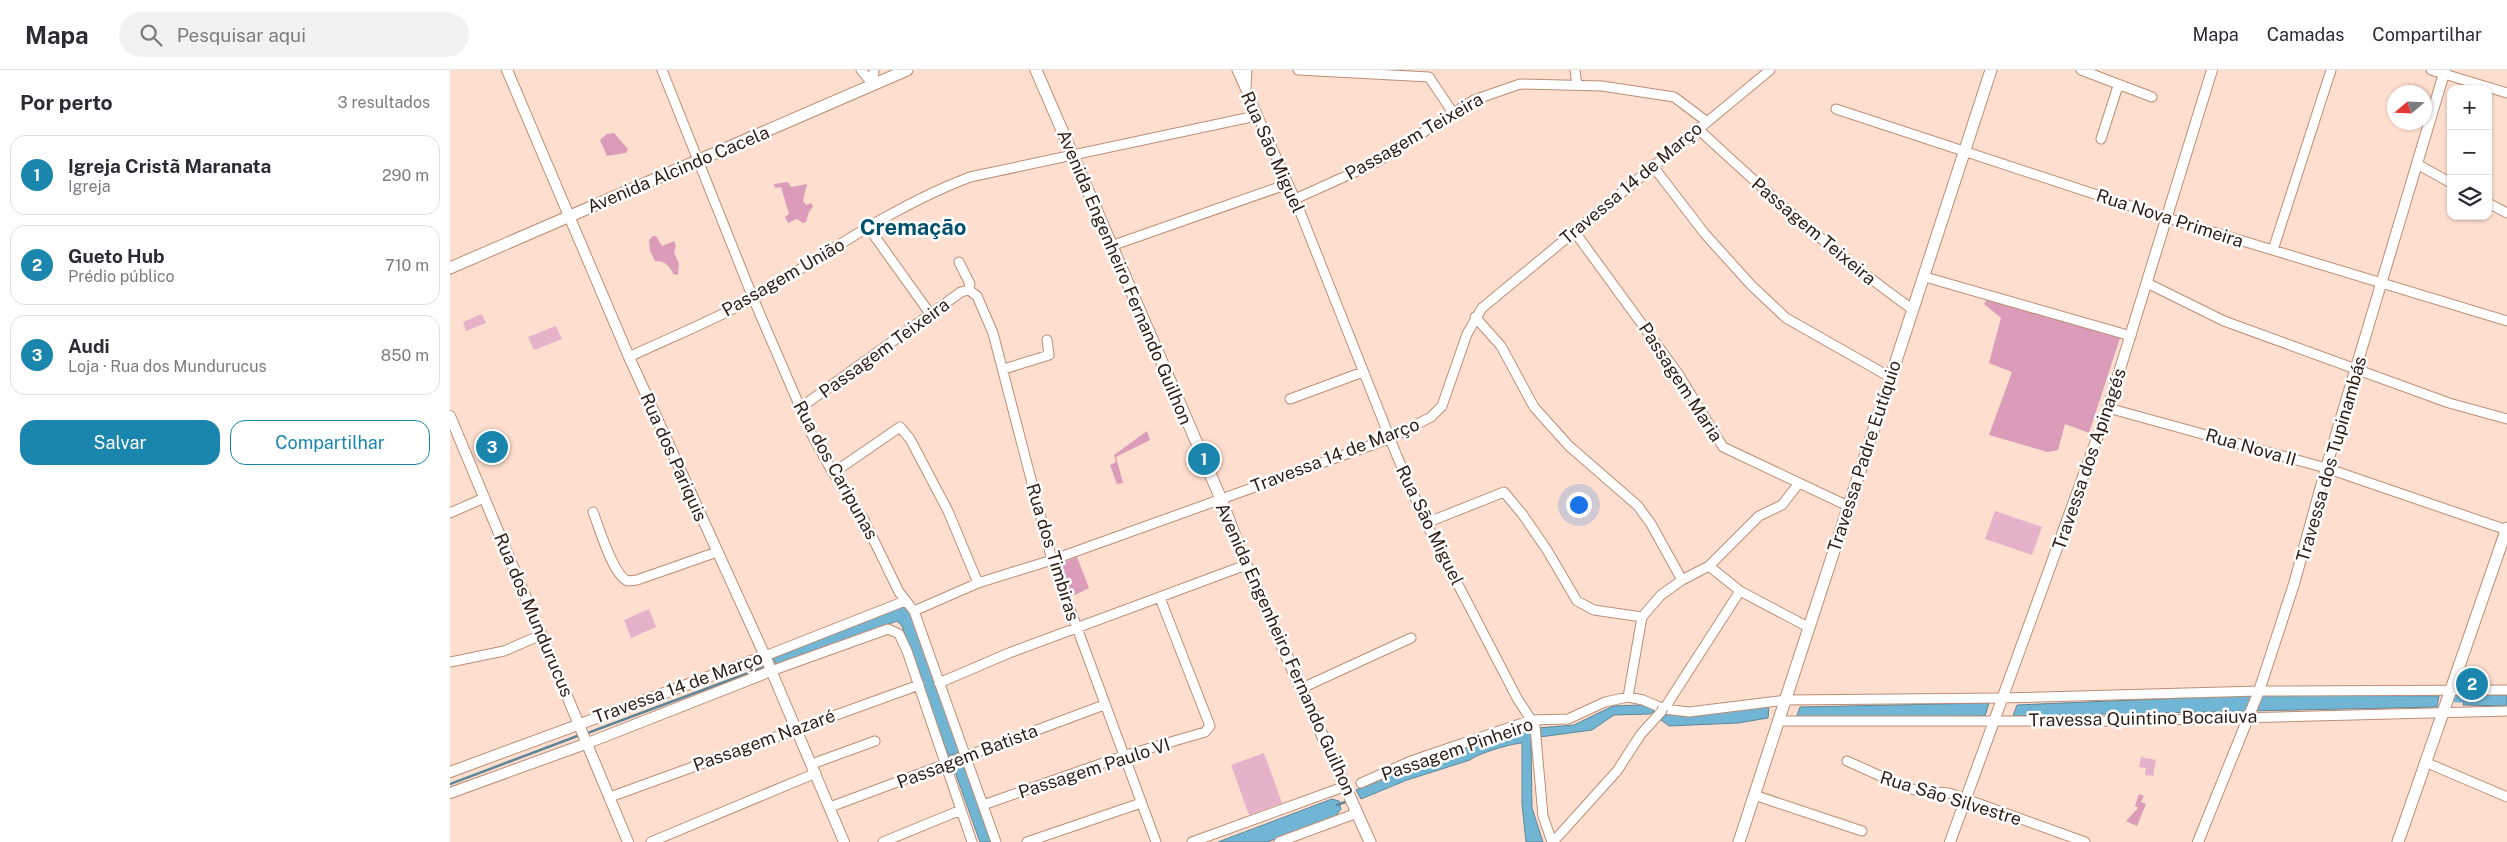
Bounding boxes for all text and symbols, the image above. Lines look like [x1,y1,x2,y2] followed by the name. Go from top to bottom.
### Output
[119,12,469,57] search box
[25,21,89,49] text: Mapa
[137,21,165,49] icon: search
[177,24,306,46] text: Pesquisar aqui
[2192,24,2239,45] text: Mapa
[2267,24,2344,45] text: Camadas
[2372,24,2482,45] text: Compartilhar
[2387,85,2432,130] north arrow
[2447,85,2492,220] map controls
[2447,85,2492,130] button: +
[1237,88,1309,216] street label: Rua São Miguel
[1341,88,1487,184] street label: Passagem Teixeira
[20,90,113,115] text: Por perto
[338,93,430,112] text: 3 resultados
[1556,118,1706,248] street label: Travessa 14 de Março
[584,121,772,217] street label: Avenida Alcindo Cacela
[1053,126,1197,428] street label: Avenida Engenheiro Fernando Guilhon
[2447,130,2492,175] button: −
[68,155,271,177] text: Igreja Cristã Maranata
[34,166,40,185] text: 1
[382,166,429,185] text: 290 m
[1748,173,1880,289] street label: Passagem Teixeira
[2447,175,2492,220] button: layers
[68,177,111,196] text: Igreja
[2094,184,2246,252] street label: Rua Nova Primeira
[860,214,966,240] district label: Cremação
[718,233,848,321] street label: Passagem União
[68,245,165,267] text: Gueto Hub
[32,256,42,275] text: 2
[385,256,429,275] text: 710 m
[68,267,175,286] text: Prédio público
[815,294,953,402] street label: Passagem Teixeira
[1635,319,1727,445] street label: Passagem Maria
[68,335,110,357] text: Audi
[32,346,42,365] text: 3
[381,346,429,365] text: 850 m
[2292,354,2370,564] street label: Travessa dos Tupinambás
[68,357,267,376] text: Loja · Rua dos Mundurucus
[1823,358,1905,554] street label: Travessa Padre Eutíquio
[2048,365,2130,553] street label: Travessa dos Apinagés
[636,389,712,525] street label: Rua dos Pariquis
[789,397,883,543] street label: Rua dos Caripunas
[1248,413,1422,497] street label: Travessa 14 de Março
[20,420,220,465] button: Salvar
[230,420,430,465] button: Compartilhar
[2203,424,2299,470] street label: Rua Nova II
[476,428,508,466] pin: 3
[1188,440,1220,478] pin: 1
[1392,462,1468,588] street label: Rua São Miguel
[1022,481,1084,623] street label: Rua dos Timbiras
[1566,492,1592,518] your location
[1212,499,1360,799] street label: Avenida Engenheiro Fernando Guilhon
[490,530,578,700] street label: Rua dos Mundurucus
[590,647,766,727] street label: Travessa 14 de Março
[2456,665,2488,703] pin: 2
[690,705,838,775] street label: Passagem Nazaré
[2028,706,2258,730] street label: Travessa Quintino Bocaiuva
[1378,713,1536,785] street label: Passagem Pinheiro
[894,719,1040,793] street label: Passagem Batista
[1015,734,1173,802] street label: Passagem Paulo VI
[1878,766,2024,830] street label: Rua São Silvestre

